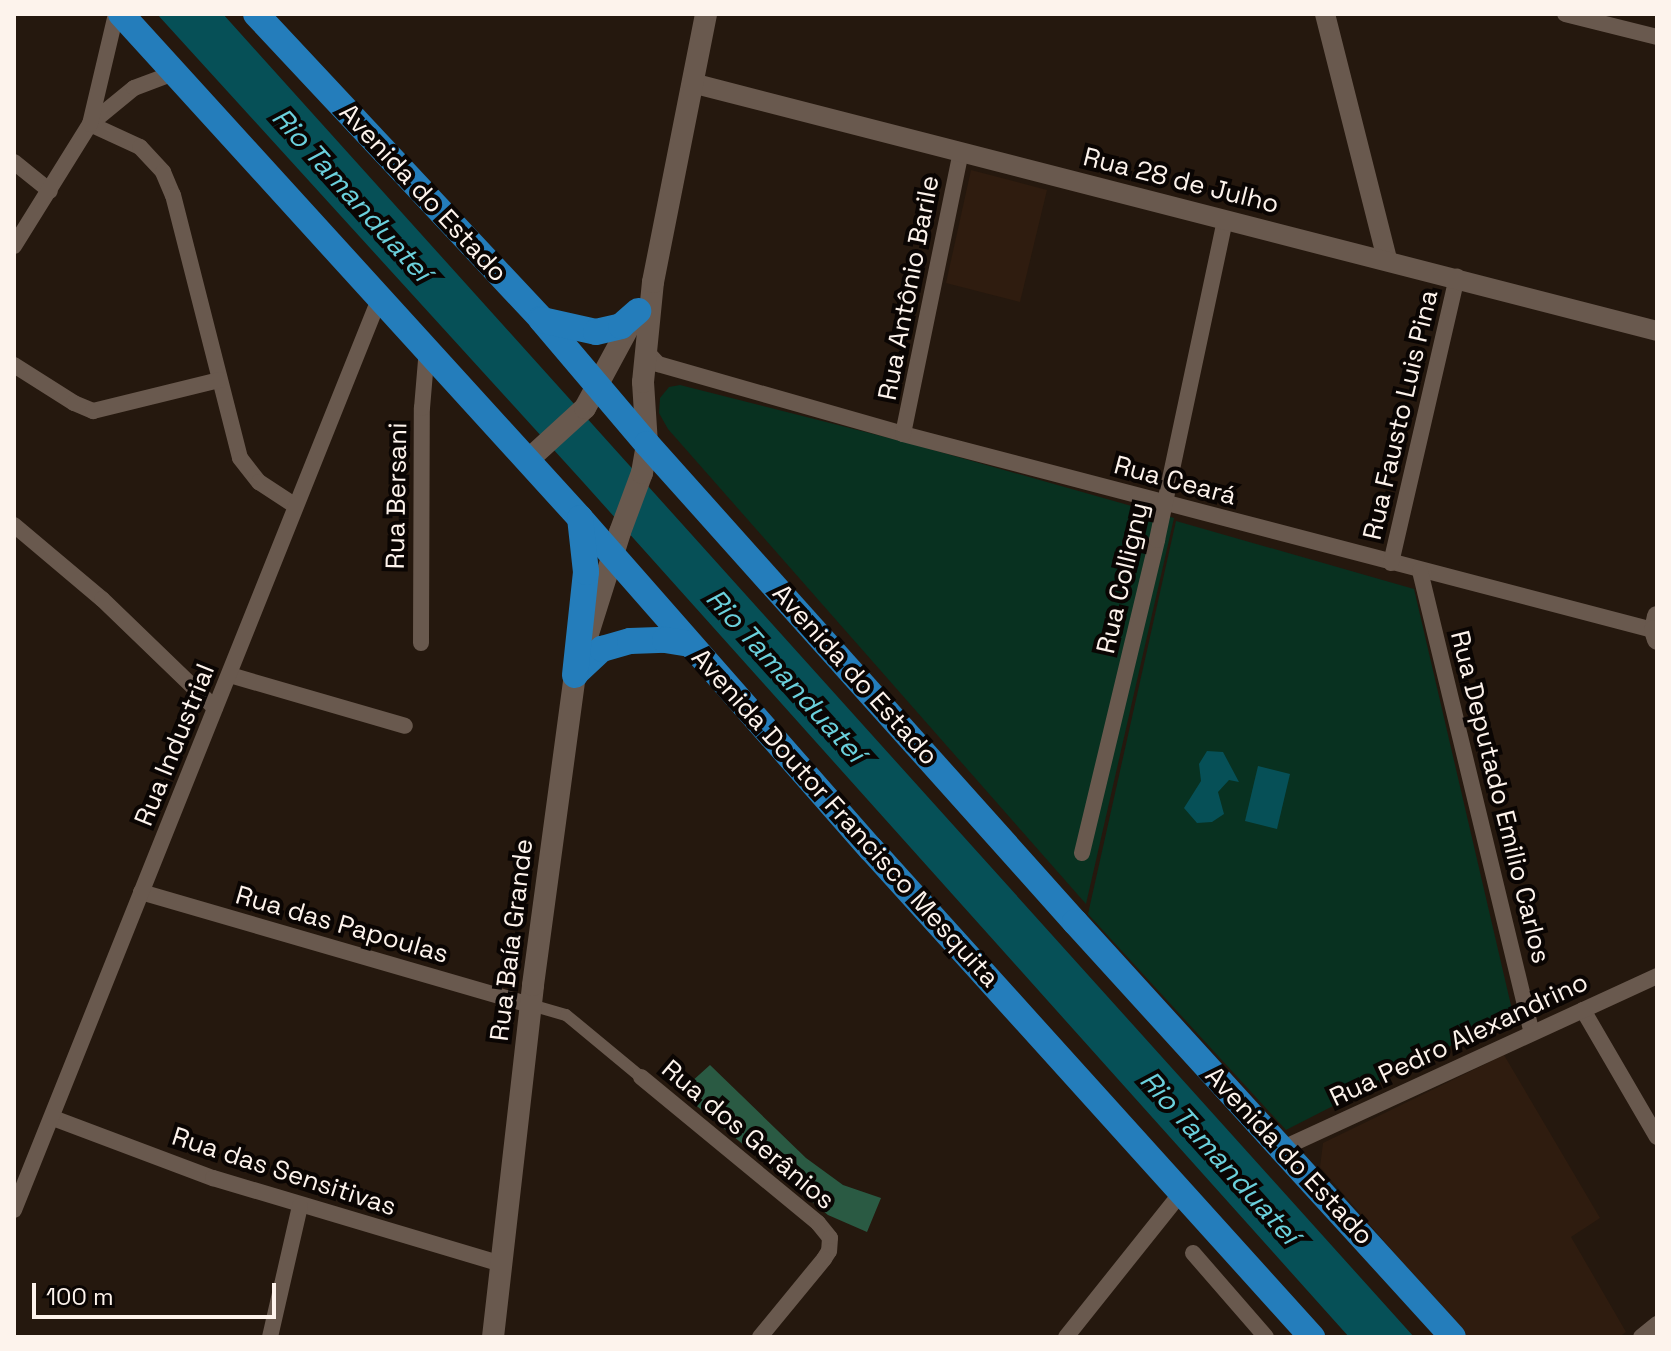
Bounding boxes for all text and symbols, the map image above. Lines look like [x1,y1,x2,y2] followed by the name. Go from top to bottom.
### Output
[332,97,514,289] street label: Avenida do Estado
[265,100,439,288] water label: Rio Tamanduateí
[1080,142,1282,220] street label: Rua 28 de Julho
[872,173,946,403] street label: Rua Antônio Barile
[1357,287,1445,543] street label: Rua Fausto Luis Pina
[380,422,414,570] street label: Rua Bersani
[1110,450,1240,512] street label: Rua Ceará
[1090,499,1156,657] street label: Rua Colligny
[766,578,944,772] street label: Avenida do Estado
[699,581,873,769] water label: Rio Tamanduateí
[1444,627,1556,967] street label: Rua Deputado Emilio Carlos
[685,642,1005,994] street label: Avenida Doutor Francisco Mesquita
[128,660,222,830] street label: Rua Industrial
[484,837,540,1043] street label: Rua Baía Grande
[232,880,452,970] street label: Rua das Papoulas
[1325,966,1593,1114] street label: Rua Pedro Alexandrino
[655,1054,841,1216] street label: Rua dos Gerânios
[1198,1060,1380,1252] street label: Avenida do Estado
[1133,1063,1307,1251] water label: Rio Tamanduateí
[168,1121,400,1223] street label: Rua das Sensitivas
[36,1267,280,1317] scale bar
[46,1281,114,1312] text: 100 m

